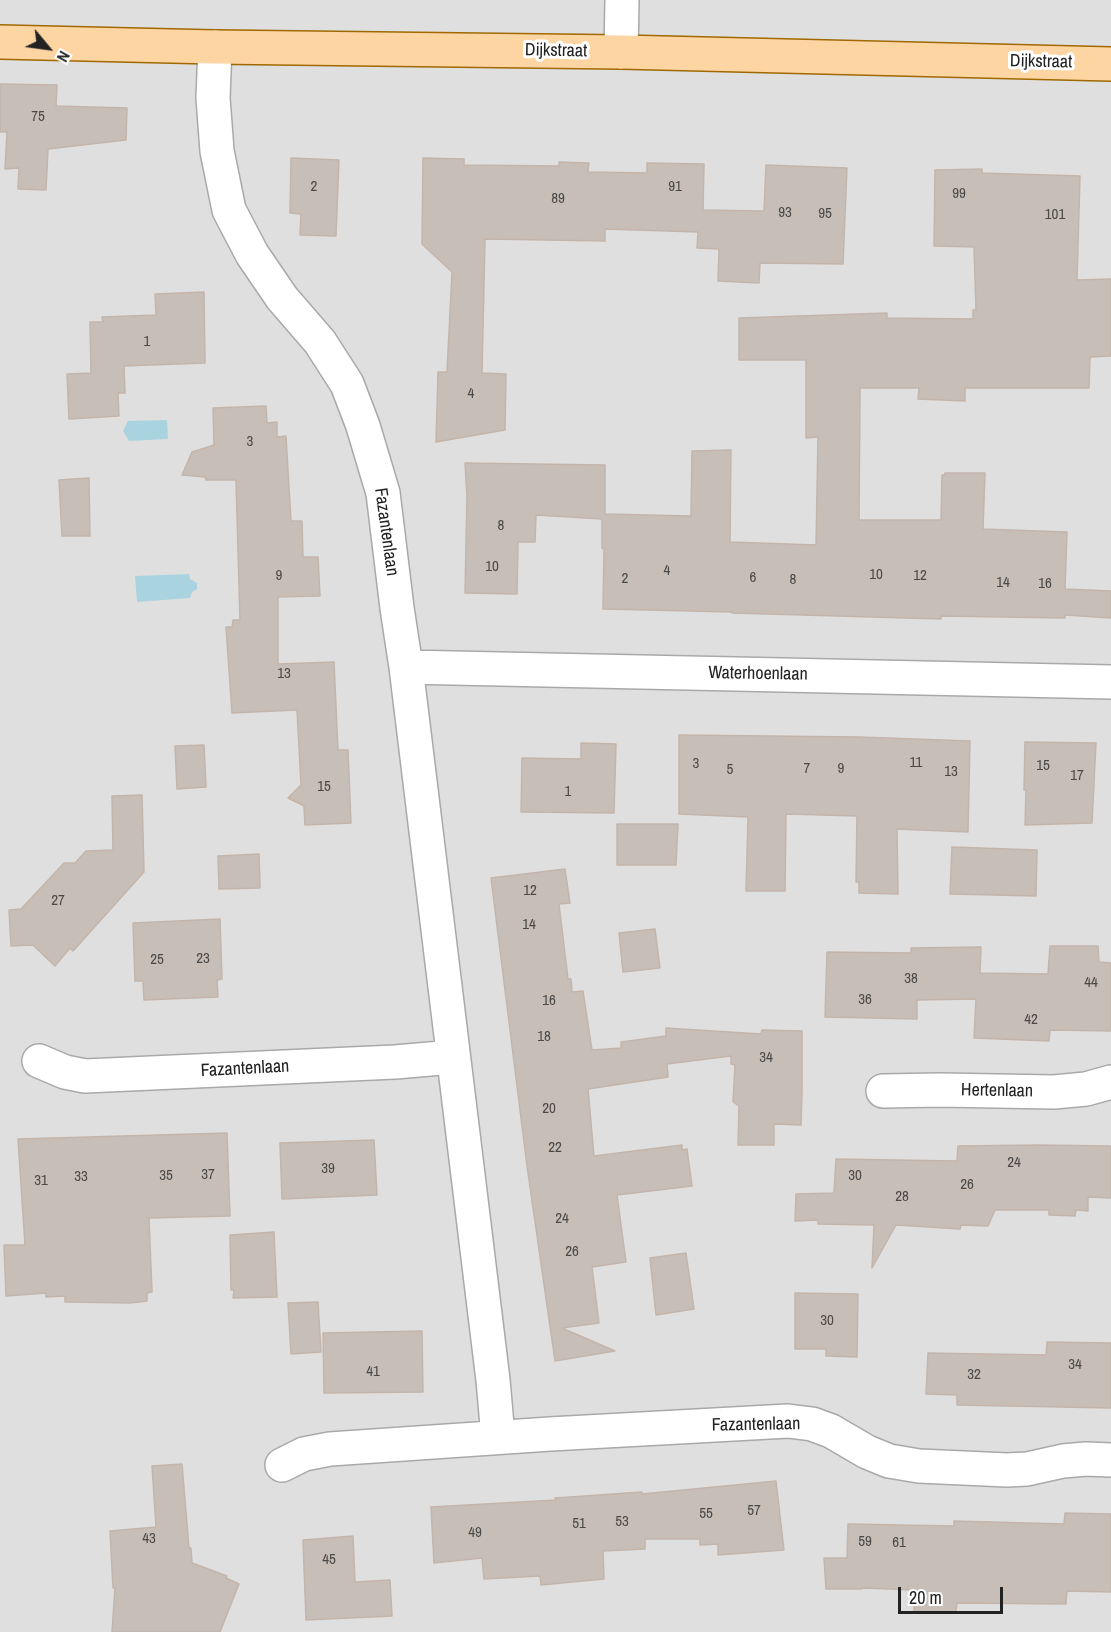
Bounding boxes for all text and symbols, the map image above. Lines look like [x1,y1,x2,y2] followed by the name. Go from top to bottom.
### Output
[18,18,78,78] north arrow
[525,40,587,62] street label: Dijkstraat
[52,47,76,66] text: N
[1010,51,1072,73] street label: Dijkstraat
[31,108,45,126] house number: 75
[311,178,317,196] house number: 2
[668,178,682,196] house number: 91
[952,185,966,203] house number: 99
[551,190,565,208] house number: 89
[778,204,792,222] house number: 93
[818,205,832,223] house number: 95
[1045,206,1065,224] house number: 101
[144,333,150,351] house number: 1
[468,385,474,403] house number: 4
[247,433,253,451] house number: 3
[369,487,403,577] street label: Fazantenlaan
[498,517,504,535] house number: 8
[485,558,499,576] house number: 10
[664,562,670,580] house number: 4
[869,566,883,584] house number: 10
[276,567,282,585] house number: 9
[913,567,927,585] house number: 12
[750,569,756,587] house number: 6
[622,570,628,588] house number: 2
[790,571,796,589] house number: 8
[996,574,1010,592] house number: 14
[1038,575,1052,593] house number: 16
[708,662,808,686] street label: Waterhoenlaan
[277,665,291,683] house number: 13
[910,754,922,772] house number: 11
[693,755,699,773] house number: 3
[1036,757,1050,775] house number: 15
[804,760,810,778] house number: 7
[838,760,844,778] house number: 9
[727,761,733,779] house number: 5
[944,763,958,781] house number: 13
[1070,767,1084,785] house number: 17
[317,778,331,796] house number: 15
[565,783,571,801] house number: 1
[523,882,537,900] house number: 12
[51,892,65,910] house number: 27
[522,916,536,934] house number: 14
[196,950,210,968] house number: 23
[150,951,164,969] house number: 25
[904,970,918,988] house number: 38
[1084,974,1098,992] house number: 44
[858,991,872,1009] house number: 36
[542,992,556,1010] house number: 16
[1024,1011,1038,1029] house number: 42
[537,1028,551,1046] house number: 18
[759,1049,773,1067] house number: 34
[200,1056,290,1082] street label: Fazantenlaan
[961,1080,1033,1102] street label: Hertenlaan
[542,1100,556,1118] house number: 20
[548,1139,562,1157] house number: 22
[1007,1154,1021,1172] house number: 24
[321,1160,335,1178] house number: 39
[201,1166,215,1184] house number: 37
[159,1167,173,1185] house number: 35
[848,1167,862,1185] house number: 30
[74,1168,88,1186] house number: 33
[34,1172,48,1190] house number: 31
[960,1176,974,1194] house number: 26
[895,1188,909,1206] house number: 28
[555,1210,569,1228] house number: 24
[565,1243,579,1261] house number: 26
[820,1312,834,1330] house number: 30
[1068,1356,1082,1374] house number: 34
[366,1363,380,1381] house number: 41
[967,1366,981,1384] house number: 32
[711,1413,801,1437] street label: Fazantenlaan
[747,1502,761,1520] house number: 57
[699,1505,713,1523] house number: 55
[615,1513,629,1531] house number: 53
[572,1515,586,1533] house number: 51
[468,1524,482,1542] house number: 49
[142,1530,156,1548] house number: 43
[858,1533,872,1551] house number: 59
[892,1534,906,1552] house number: 61
[322,1551,336,1569] house number: 45
[901,1575,1006,1613] scale bar
[909,1585,942,1610] text: 20 m

